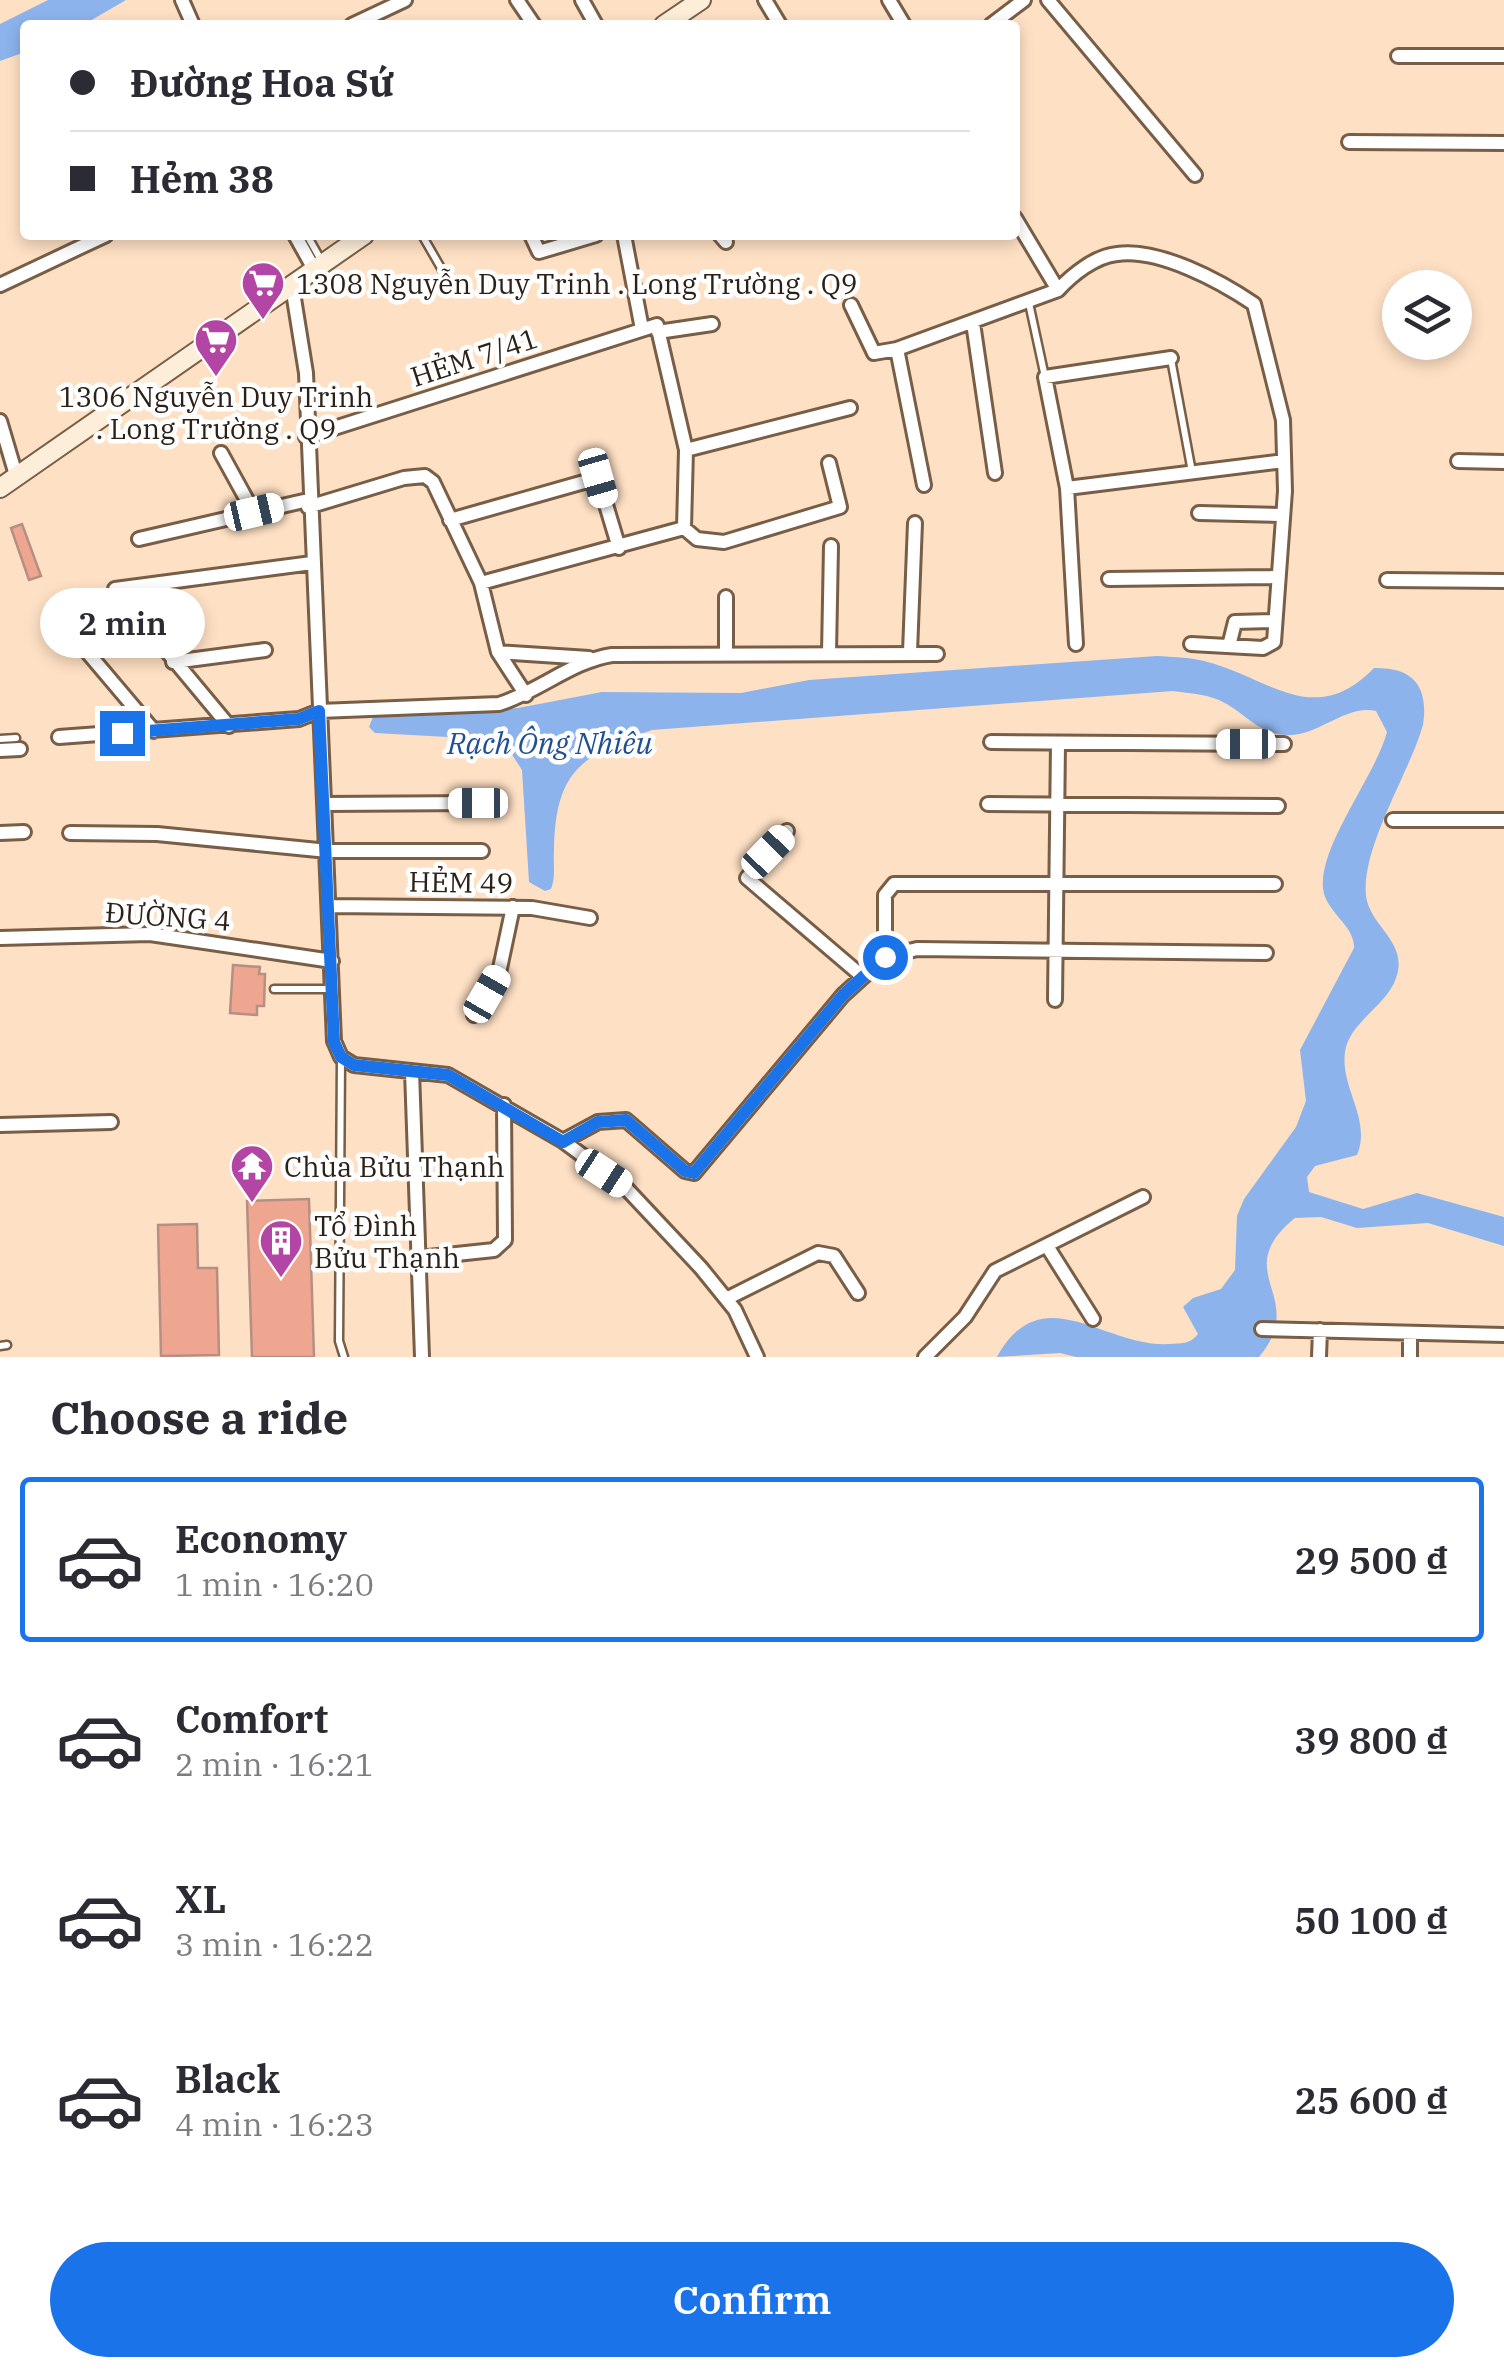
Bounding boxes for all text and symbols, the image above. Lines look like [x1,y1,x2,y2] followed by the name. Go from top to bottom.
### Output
[130,58,394,107] text: Đường Hoa Sứ
[130,154,274,203] text: Hẻm 38
[240,260,286,321] supermarket icon: 1308 Nguyễn Duy Trinh . Long Trường . Q9
[296,265,858,302] place label: 1308 Nguyễn Duy Trinh . Long Trường . Q9
[1382,270,1472,360] map controls
[1382,270,1472,360] button: layers
[193,317,239,378] supermarket icon: 1306 Nguyễn Duy Trinh . Long Trường . Q9
[406,319,542,395] street label: HẺM 7/41
[59,378,373,447] place label: 1306 Nguyễn Duy Trinh . Long Trường . Q9
[575,445,621,511] car
[221,491,287,533] car
[39,588,204,658] callout: 2 min
[78,602,167,644] text: 2 min
[100,711,145,756] route end
[446,723,653,762] water label: Rạch Ông Nhiêu
[1216,729,1276,759] car
[448,788,508,818] car
[736,820,800,884] car
[408,863,514,901] street label: HẺM 49
[104,893,232,939] street label: ĐƯỜNG 4
[863,935,908,980] route start
[459,961,515,1027] car
[229,1143,275,1204] temple icon: Chùa Bửu Thạnh
[571,1144,637,1202] car
[284,1148,505,1185] place label: Chùa Bửu Thạnh
[314,1207,460,1276] place label: Tổ Đình Bửu Thạnh
[258,1218,304,1279] building icon: Tổ Đình Bửu Thạnh
[50,1388,348,1446] text: Choose a ride
[175,1514,347,1563] text: Economy
[55,1515,145,1605] icon: car
[1294,1535,1449,1584] text: 29 500 ₫
[175,1563,374,1605] text: 1 min · 16:20
[175,1694,328,1743] text: Comfort
[55,1695,145,1785] icon: car
[1294,1715,1449,1764] text: 39 800 ₫
[175,1743,374,1785] text: 2 min · 16:21
[175,1874,226,1923] text: XL
[55,1875,145,1965] icon: car
[1294,1895,1449,1944] text: 50 100 ₫
[175,1923,374,1965] text: 3 min · 16:22
[175,2054,280,2103] text: Black
[55,2055,145,2145] icon: car
[1294,2075,1449,2124] text: 25 600 ₫
[175,2103,374,2145] text: 4 min · 16:23
[50,2242,1454,2357] button: Confirm

